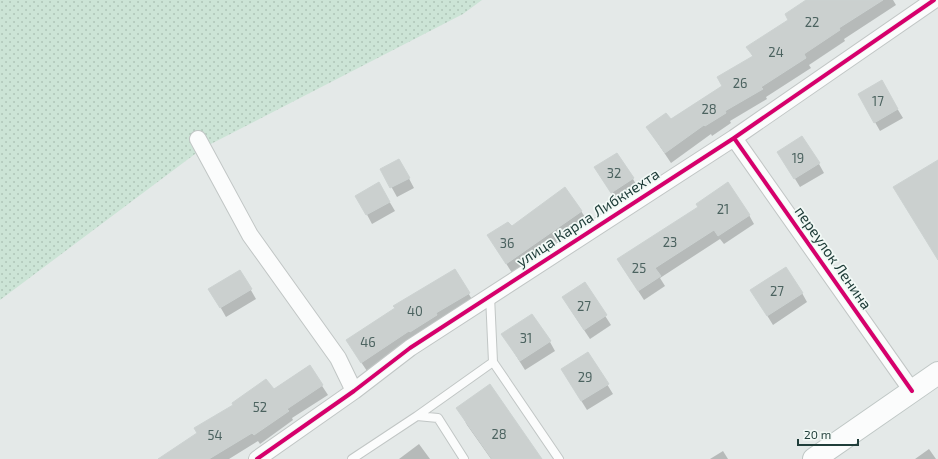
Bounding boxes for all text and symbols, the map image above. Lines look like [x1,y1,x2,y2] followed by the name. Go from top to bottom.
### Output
[805,14,819,30] house number: 22
[768,44,784,60] house number: 24
[733,75,747,91] house number: 26
[872,93,884,109] house number: 17
[701,101,717,117] house number: 28
[792,150,804,166] house number: 19
[513,164,663,271] street label: улица Карла Либкнехта
[607,165,621,181] house number: 32
[717,201,729,217] house number: 21
[791,202,876,313] street label: переулок Ленина
[663,234,677,250] house number: 23
[500,235,514,251] house number: 36
[632,260,646,276] house number: 25
[770,283,784,299] house number: 27
[577,298,591,314] house number: 27
[407,303,423,319] house number: 40
[520,330,532,346] house number: 31
[360,334,376,350] house number: 46
[578,369,592,385] house number: 29
[253,399,267,415] house number: 52
[798,421,858,447] scale bar
[491,426,507,442] house number: 28
[208,427,222,443] house number: 54
[804,427,831,441] text: 20 m

